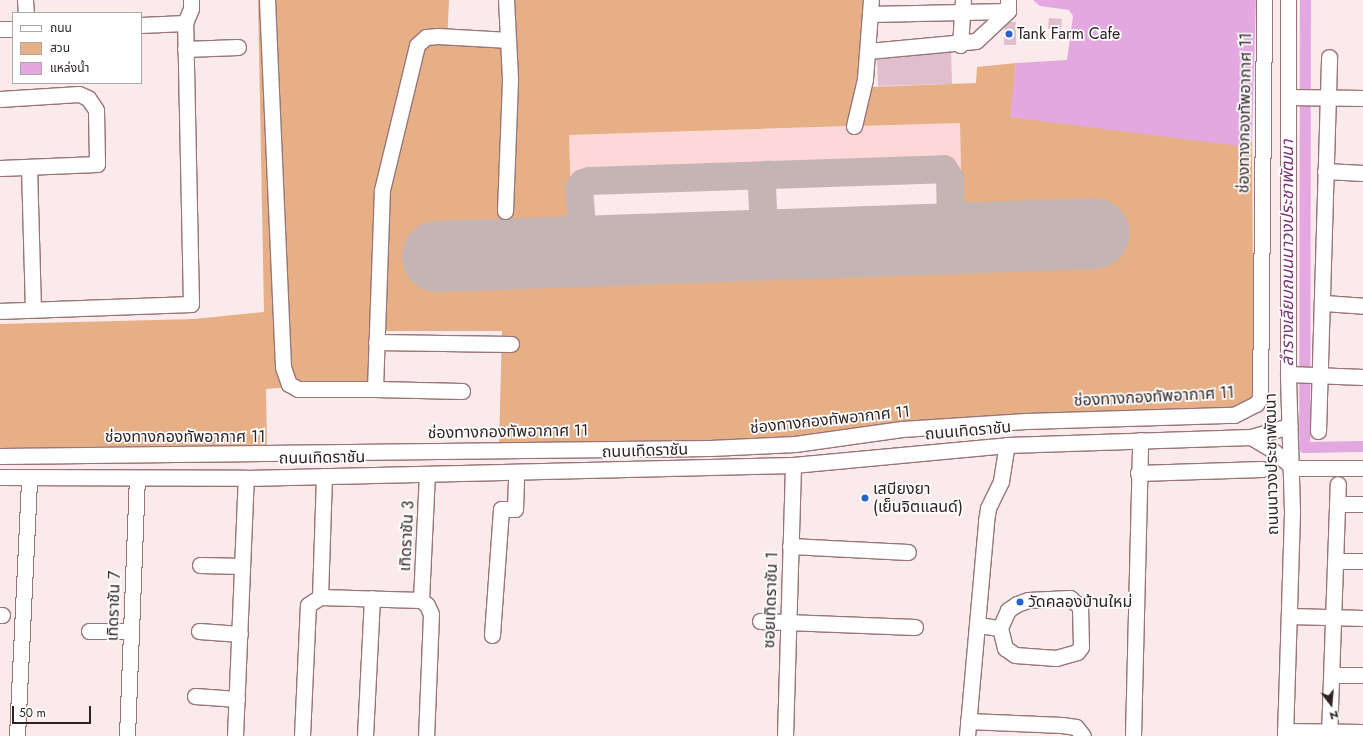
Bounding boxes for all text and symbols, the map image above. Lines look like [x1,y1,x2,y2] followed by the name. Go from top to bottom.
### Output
[12,12,142,84] legend
[50,19,72,37] text: ถนน
[1017,24,1120,44] place label: Tank Farm Cafe
[1004,29,1014,39] marker: Tank Farm Cafe
[1234,33,1256,193] street label: ช่องทางกองทัพอากาศ 11
[50,39,70,57] text: สวน
[50,59,89,77] text: แหล่งน้ำ
[1278,140,1298,366] water label: ลำรางเลียบถนนนาวงประชาพัฒนา
[1073,383,1235,411] street label: ช่องทางกองทัพอากาศ 11
[1261,393,1283,535] street label: ถนนนาวงประชาพัฒนา
[749,402,911,438] street label: ช่องทางกองทัพอากาศ 11
[924,418,1012,444] street label: ถนนเทิดราชัน
[428,421,588,443] street label: ช่องทางกองทัพอากาศ 11
[105,427,265,447] street label: ช่องทางกองทัพอากาศ 11
[601,440,689,462] street label: ถนนเทิดราชัน
[279,448,365,468] street label: ถนนเทิดราชัน
[873,479,963,517] place label: เสบียงยา (เย็นจิตแลนด์)
[860,493,870,503] marker: เสบียงยา (เย็นจิตแลนด์)
[396,500,418,572] street label: เทิดราชัน 3
[760,551,782,649] street label: ซอยเทิดราชัน 1
[103,570,125,642] street label: เทิดราชัน 7
[1028,592,1132,612] place label: วัดคลองบ้านใหม่
[1015,597,1025,607] marker: วัดคลองบ้านใหม่
[1311,684,1351,724] north arrow
[14,698,93,724] scale bar
[19,704,46,722] text: 50 m
[1328,707,1341,724] text: N

